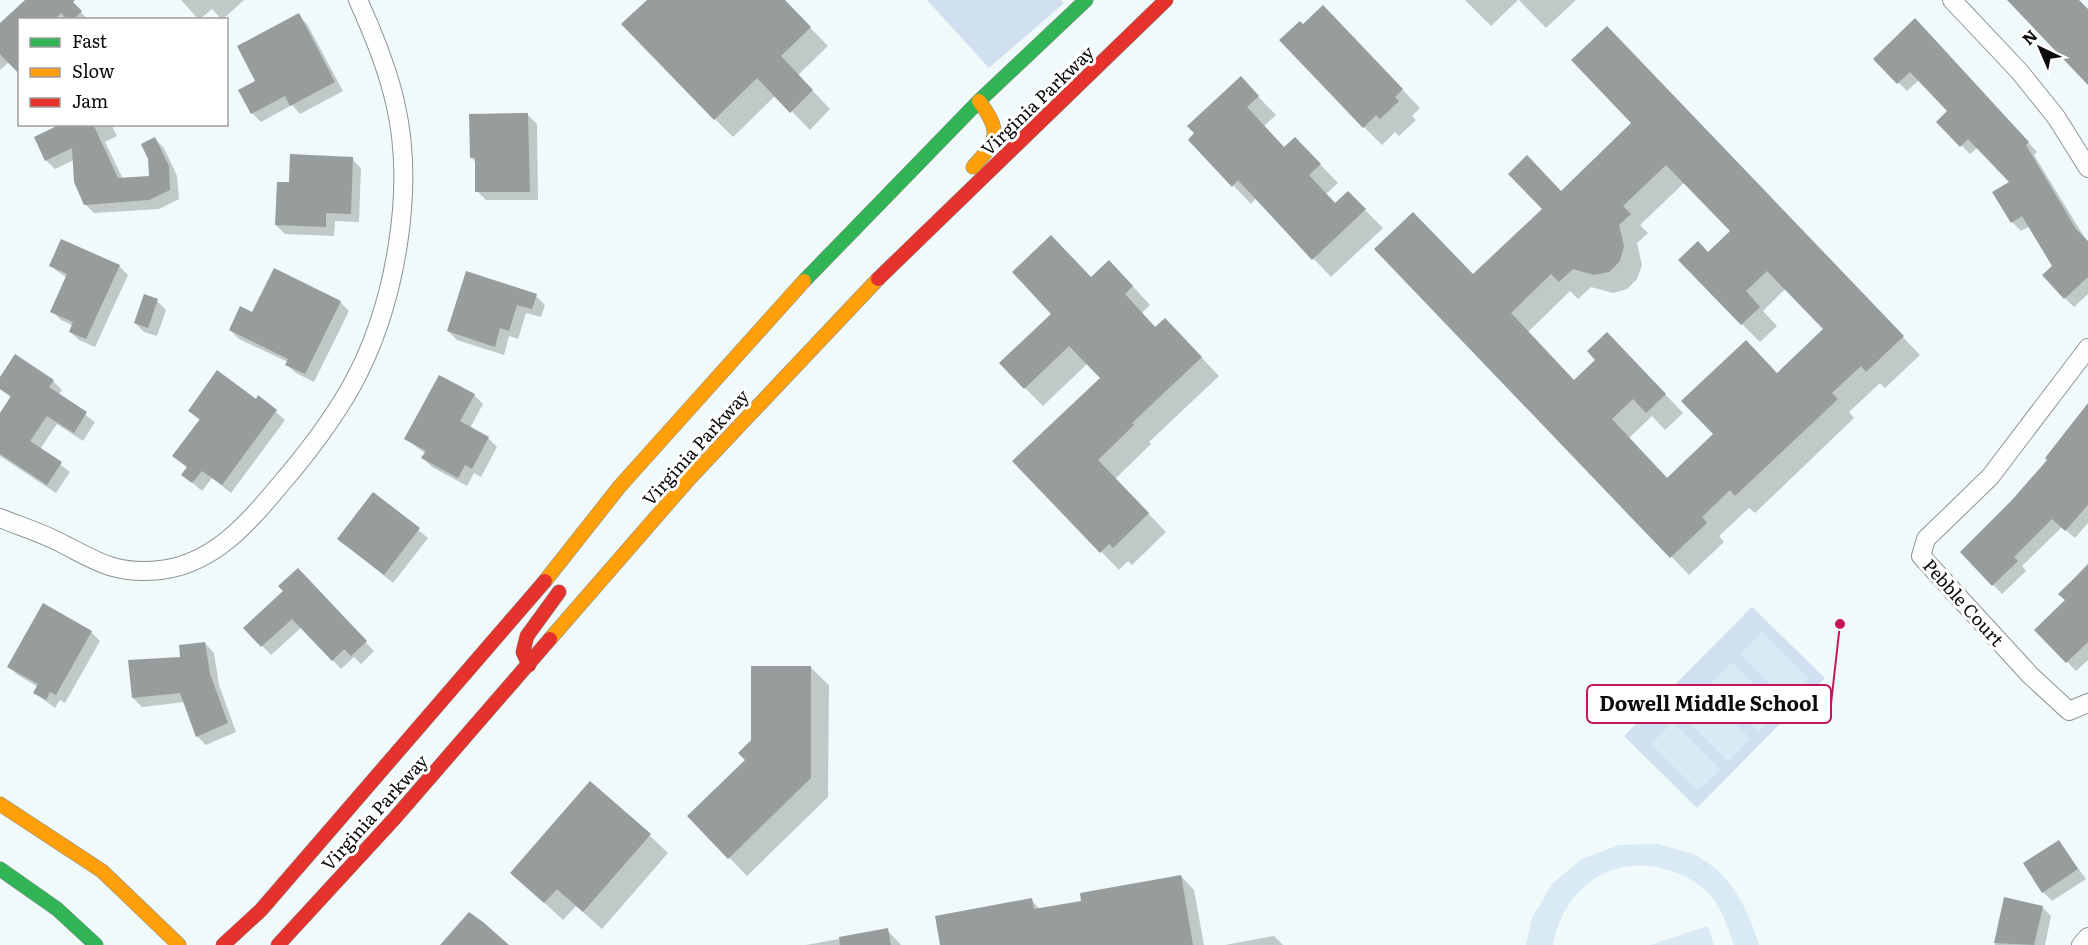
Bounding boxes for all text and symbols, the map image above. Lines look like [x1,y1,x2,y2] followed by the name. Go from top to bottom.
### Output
[18,18,228,126] legend
[2010,18,2070,78] north arrow
[2016,23,2042,50] text: N
[72,27,108,54] text: Fast
[974,38,1100,161] street label: Virginia Parkway
[72,57,115,84] text: Slow
[72,87,108,114] text: Jam
[635,382,755,511] street label: Virginia Parkway
[1917,552,2011,652] street label: Pebble Court
[1587,685,1831,723] callout: Dowell Middle School
[1599,687,1819,717] text: Dowell Middle School
[314,747,434,876] street label: Virginia Parkway

